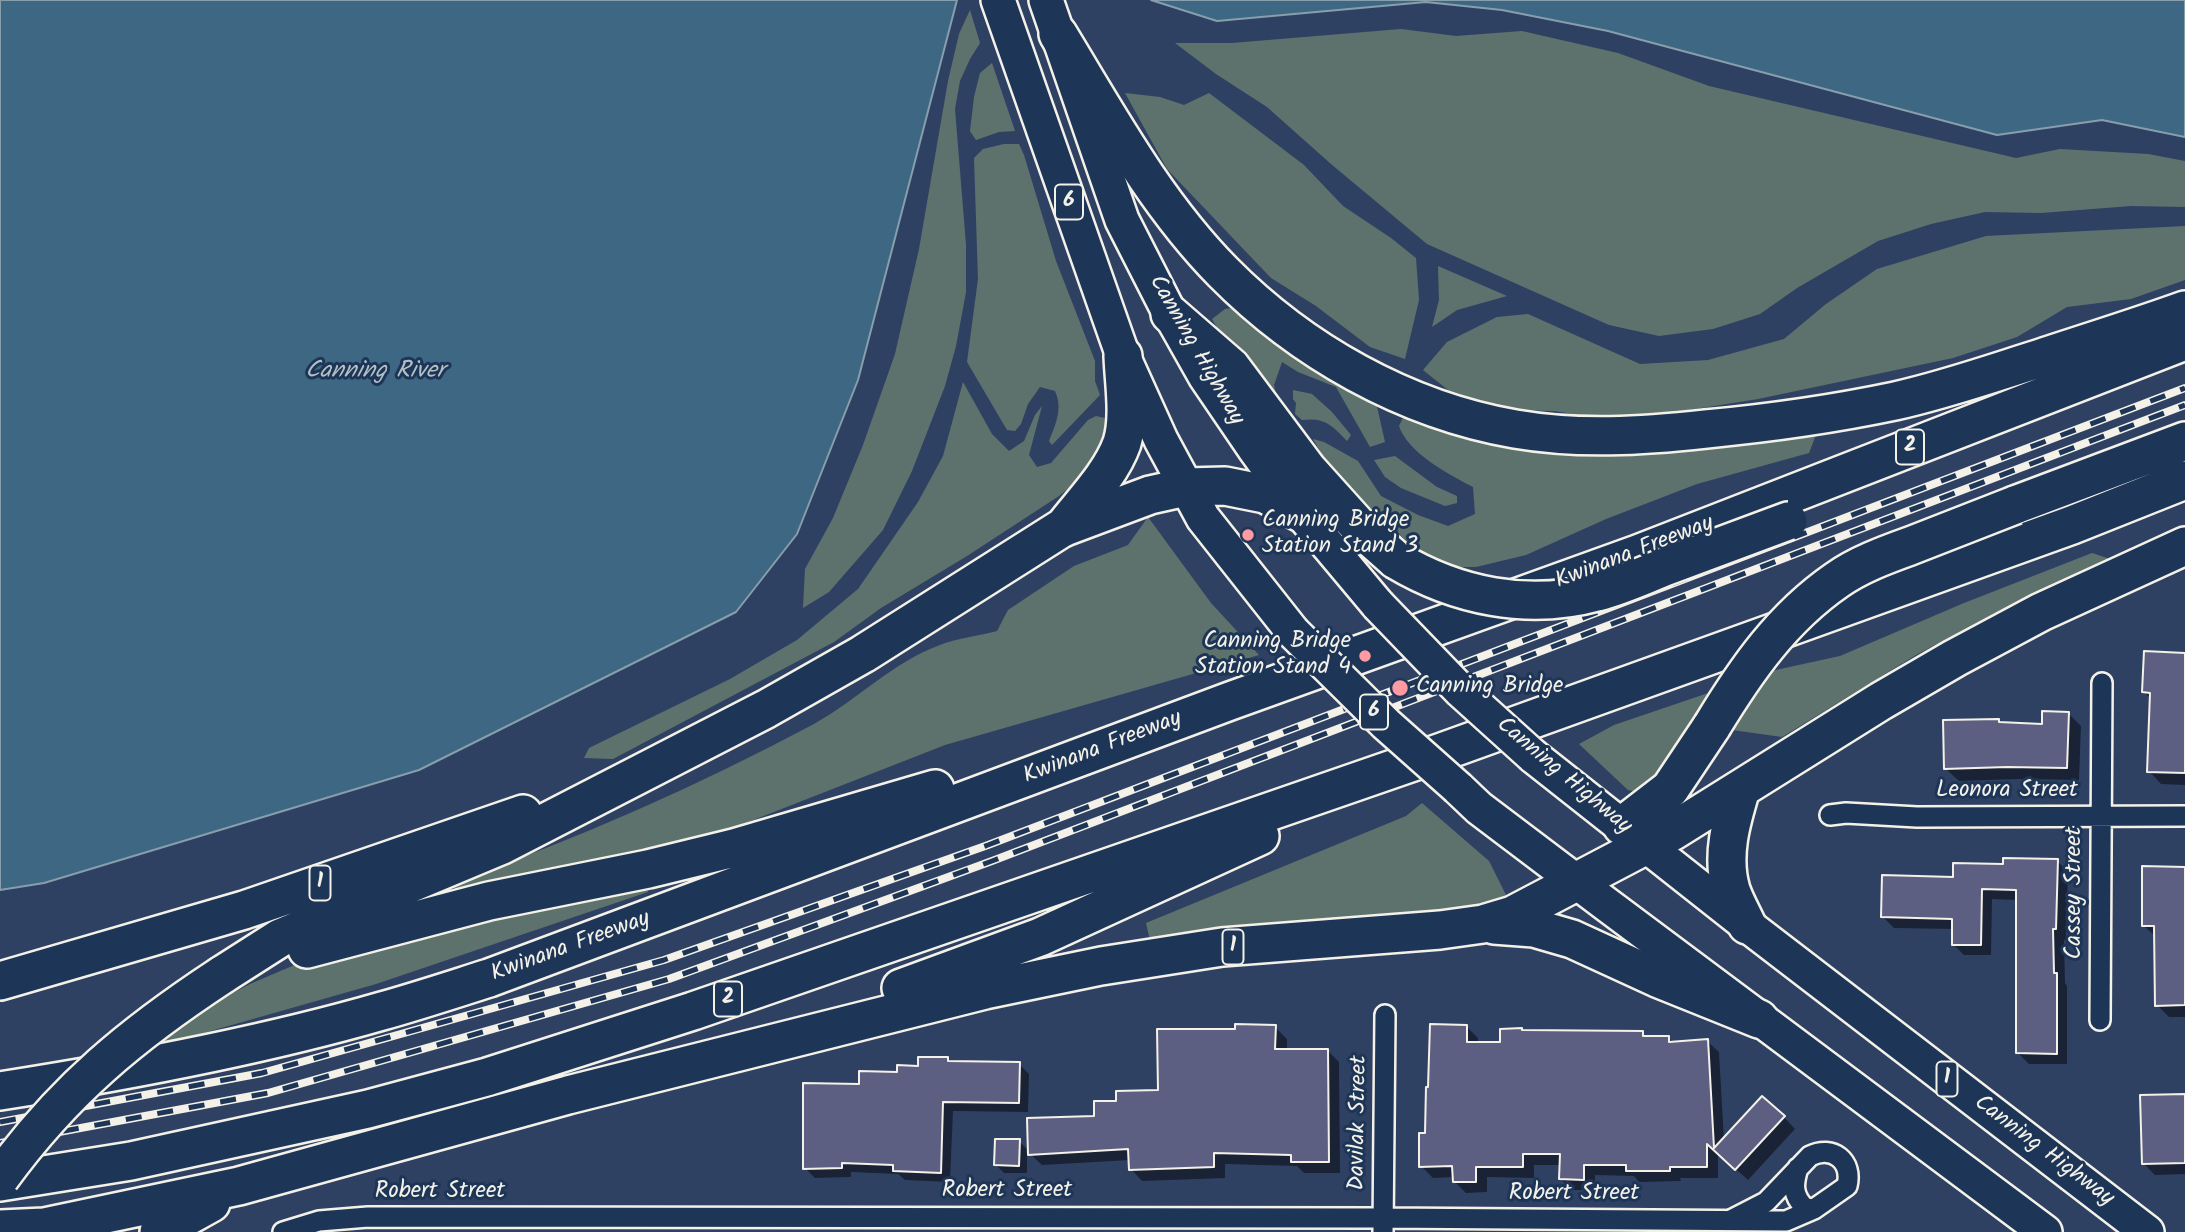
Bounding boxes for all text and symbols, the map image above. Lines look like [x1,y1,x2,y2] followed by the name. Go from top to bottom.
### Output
[1055,184,1083,220] road number: 6
[1141,271,1249,431] street label: Canning Highway
[305,359,445,387] water label: Canning River
[1896,430,1924,464] road number: 2
[1262,508,1418,562] place label: Canning Bridge Station Stand 3
[1552,511,1718,597] street label: Kwinana Freeway
[1240,527,1256,543] marker: Canning Bridge Station Stand 3
[1195,629,1351,683] place label: Canning Bridge Station Stand 4
[1357,648,1373,664] marker: Canning Bridge Station Stand 4
[1416,674,1563,702] place label: Canning Bridge
[1390,678,1410,698] marker: Canning Bridge
[1360,694,1388,730] road number: 6
[1020,706,1186,792] street label: Kwinana Freeway
[1490,712,1636,842] street label: Canning Highway
[1936,778,2078,806] street label: Leonora Street
[2062,827,2090,959] street label: Cassey Street
[310,866,330,900] road number: 1
[488,906,654,990] street label: Kwinana Freeway
[1222,930,1244,964] road number: 1
[714,982,742,1016] road number: 2
[1345,1055,1375,1191] street label: Davilak Street
[1937,1062,1958,1096] road number: 1
[1968,1090,2118,1214] street label: Canning Highway
[942,1178,1072,1206] street label: Robert Street
[375,1179,505,1207] street label: Robert Street
[1509,1181,1639,1209] street label: Robert Street

